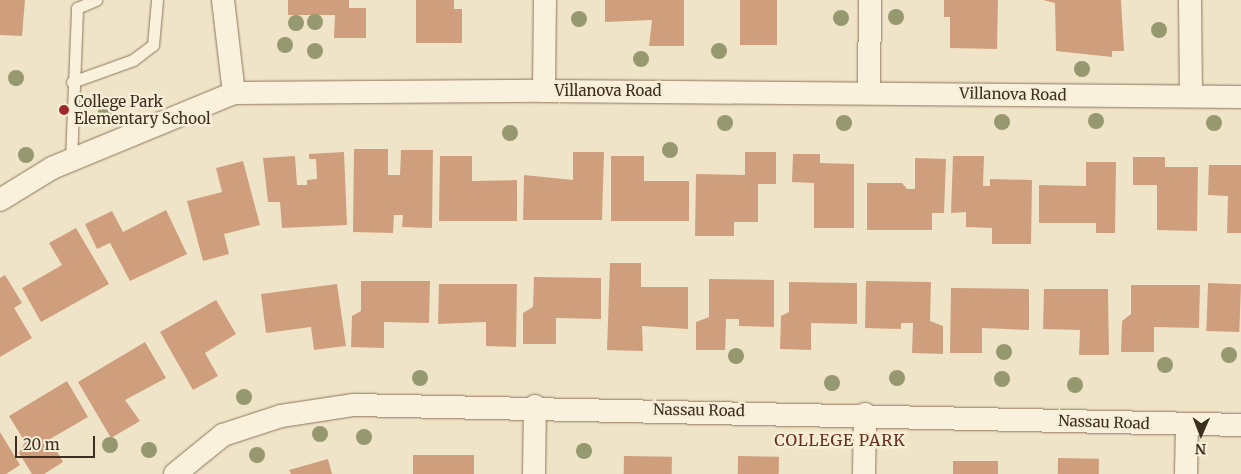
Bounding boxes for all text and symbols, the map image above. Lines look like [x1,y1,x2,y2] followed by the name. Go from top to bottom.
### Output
[554,82,662,100] street label: Villanova Road
[959,84,1067,104] street label: Villanova Road
[74,92,211,127] place label: College Park Elementary School
[58,104,70,116] marker: College Park Elementary School
[653,400,745,420] street label: Nassau Road
[1176,409,1226,459] north arrow
[1058,411,1150,433] street label: Nassau Road
[18,426,98,458] scale bar
[773,430,907,450] district label: COLLEGE PARK
[23,435,60,454] text: 20 m
[1195,440,1206,458] text: N

